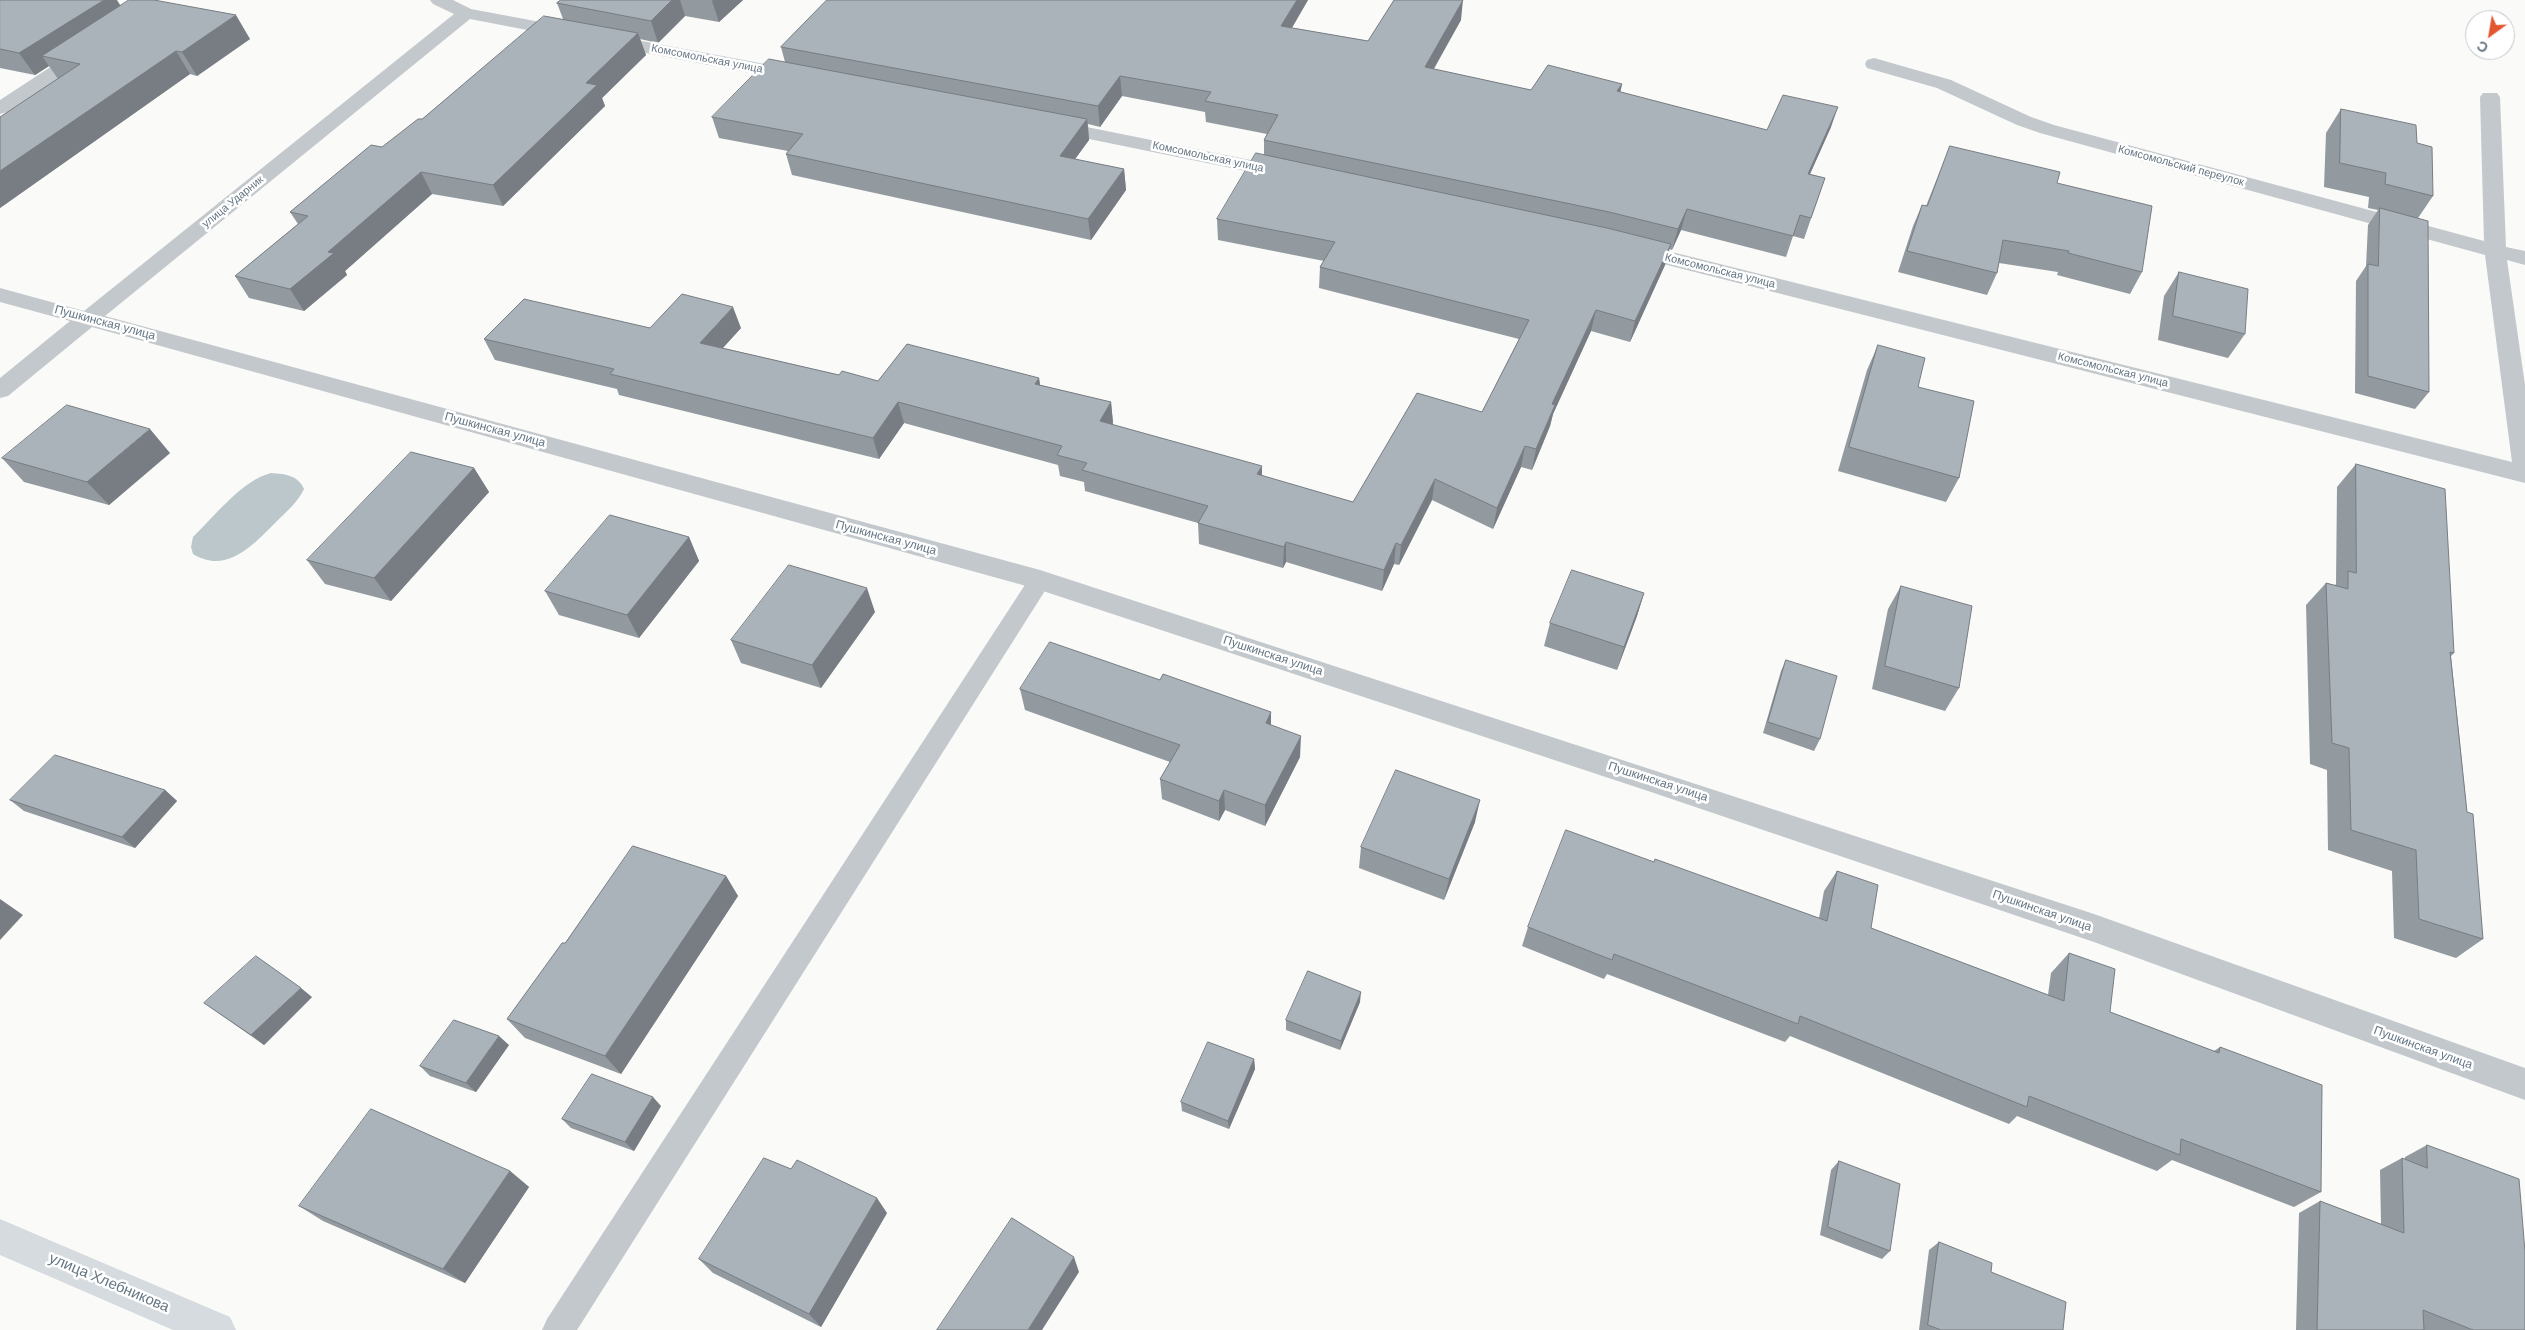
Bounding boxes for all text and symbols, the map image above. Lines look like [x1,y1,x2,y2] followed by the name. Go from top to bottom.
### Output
[2465,10,2515,60] north arrow
[2474,37,2491,56] text: С
[650,42,764,76] street label: Комсомольская улица
[1151,139,1265,175] street label: Комсомольская улица
[2117,143,2245,189] street label: Комсомольский переулок
[200,173,266,231] street label: улица Ударник
[1663,251,1777,291] street label: Комсомольская улица
[53,303,157,343] street label: Пушкинская улица
[2056,350,2170,390] street label: Комсомольская улица
[443,410,547,450] street label: Пушкинская улица
[834,518,938,558] street label: Пушкинская улица
[1221,633,1325,679] street label: Пушкинская улица
[1606,759,1710,805] street label: Пушкинская улица
[1991,887,2093,935] street label: Пушкинская улица
[2372,1023,2474,1073] street label: Пушкинская улица
[46,1250,172,1316] street label: улица Хлебникова

